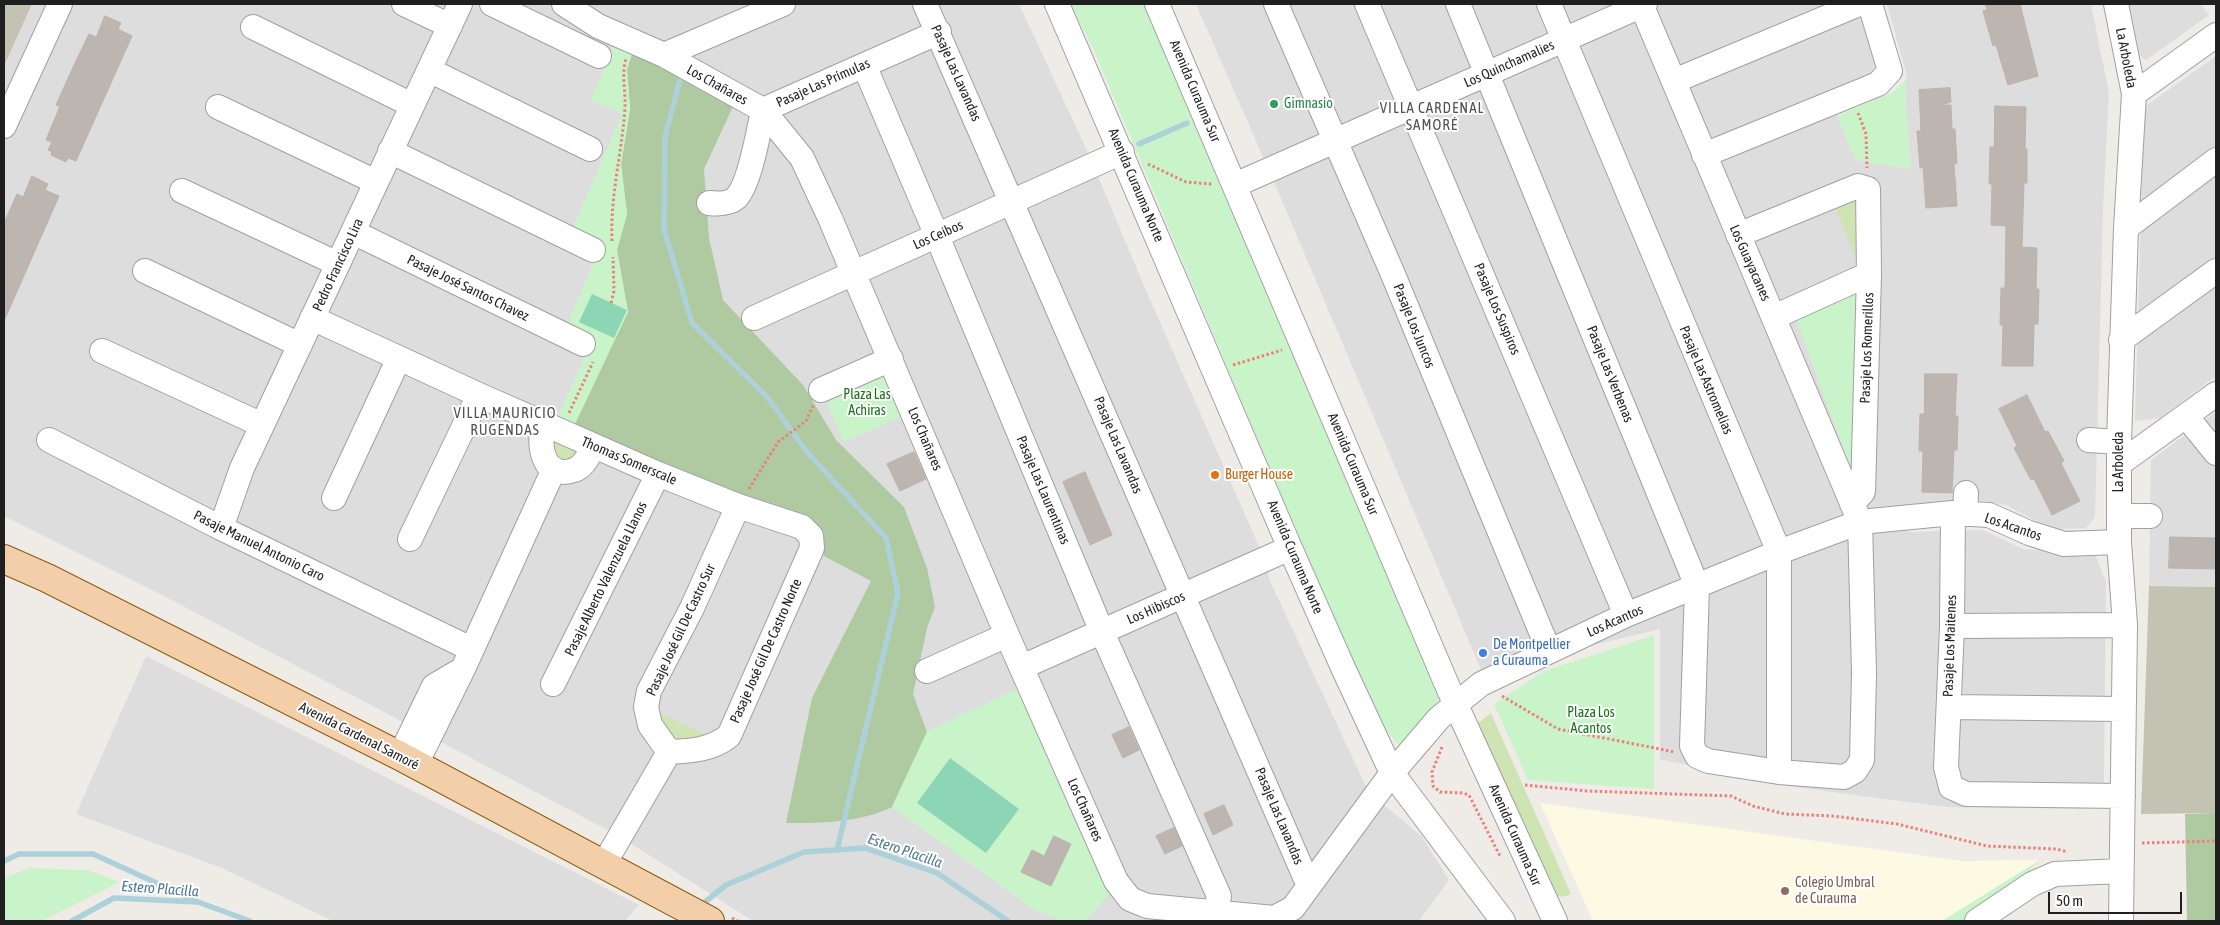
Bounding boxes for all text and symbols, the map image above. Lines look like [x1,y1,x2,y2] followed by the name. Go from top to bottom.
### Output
[927,22,985,124] street label: Pasaje Las Lavandas
[2112,26,2140,90] street label: La Arboleda
[1166,37,1224,145] street label: Avenida Curauma Sur
[1461,37,1557,91] street label: Los Quinchamalies
[773,55,873,111] street label: Pasaje Las Prímulas
[684,61,750,109] street label: Los Chañares
[1284,96,1333,112] place label: Gimnasio
[1268,98,1280,110] marker: Gimnasio
[1378,99,1486,134] district label: VILLA CARDENAL SAMORÉ
[1104,126,1168,244] street label: Avenida Curauma Norte
[309,216,367,314] street label: Pedro Francisco Lira
[910,217,966,253] street label: Los Ceibos
[1726,222,1774,304] street label: Los Guayacanes
[404,251,532,325] street label: Pasaje José Santos Chavez
[1470,261,1524,357] street label: Pasaje Los Suspiros
[1389,281,1439,371] street label: Pasaje Los Juncos
[1857,292,1877,404] street label: Pasaje Los Romerillos
[1583,323,1637,425] street label: Pasaje Las Verbenas
[1676,323,1736,437] street label: Pasaje Las Astromelias
[843,387,891,420] park label: Plaza Las Achiras
[1090,394,1146,496] street label: Pasaje Las Lavandas
[452,404,558,439] district label: VILLA MAURICIO RUGENDAS
[904,405,946,473] street label: Los Chañares
[1324,410,1382,518] street label: Avenida Curauma Sur
[2111,431,2127,493] street label: La Arboleda
[579,433,679,489] street label: Thomas Somerscale
[1013,433,1073,547] street label: Pasaje Las Laurentinas
[1225,467,1293,483] place label: Burger House
[1209,469,1221,481] marker: Burger House
[1263,498,1327,616] street label: Avenida Curauma Norte
[561,499,651,659] street label: Pasaje Alberto Valenzuela Llanos
[191,507,327,585] street label: Pasaje Manuel Antonio Caro
[1982,509,2044,545] street label: Los Acantos
[643,561,719,699] street label: Pasaje José Gil De Castro Sur
[727,576,805,726] street label: Pasaje José Gil De Castro Norte
[1124,588,1188,628] street label: Los Hibiscos
[1940,595,1960,697] street label: Pasaje Los Maitenes
[1584,601,1646,641] street label: Los Acantos
[1493,637,1570,670] place label: De Montpellier a Curauma
[1477,647,1489,659] marker: De Montpellier a Curauma
[296,698,422,774] street label: Avenida Cardenal Samoré
[1567,705,1615,738] park label: Plaza Los Acantos
[1251,765,1307,867] street label: Pasaje Las Lavandas
[1064,776,1106,844] street label: Los Chañares
[1485,782,1545,888] street label: Avenida Curauma Sur
[865,830,945,872] water label: Estero Placilla
[1795,875,1875,908] place label: Colegio Umbral de Curauma
[121,877,199,901] water label: Estero Placilla
[2050,882,2184,914] scale bar
[1779,885,1791,897] marker: Colegio Umbral de Curauma
[2056,892,2083,909] text: 50 m

